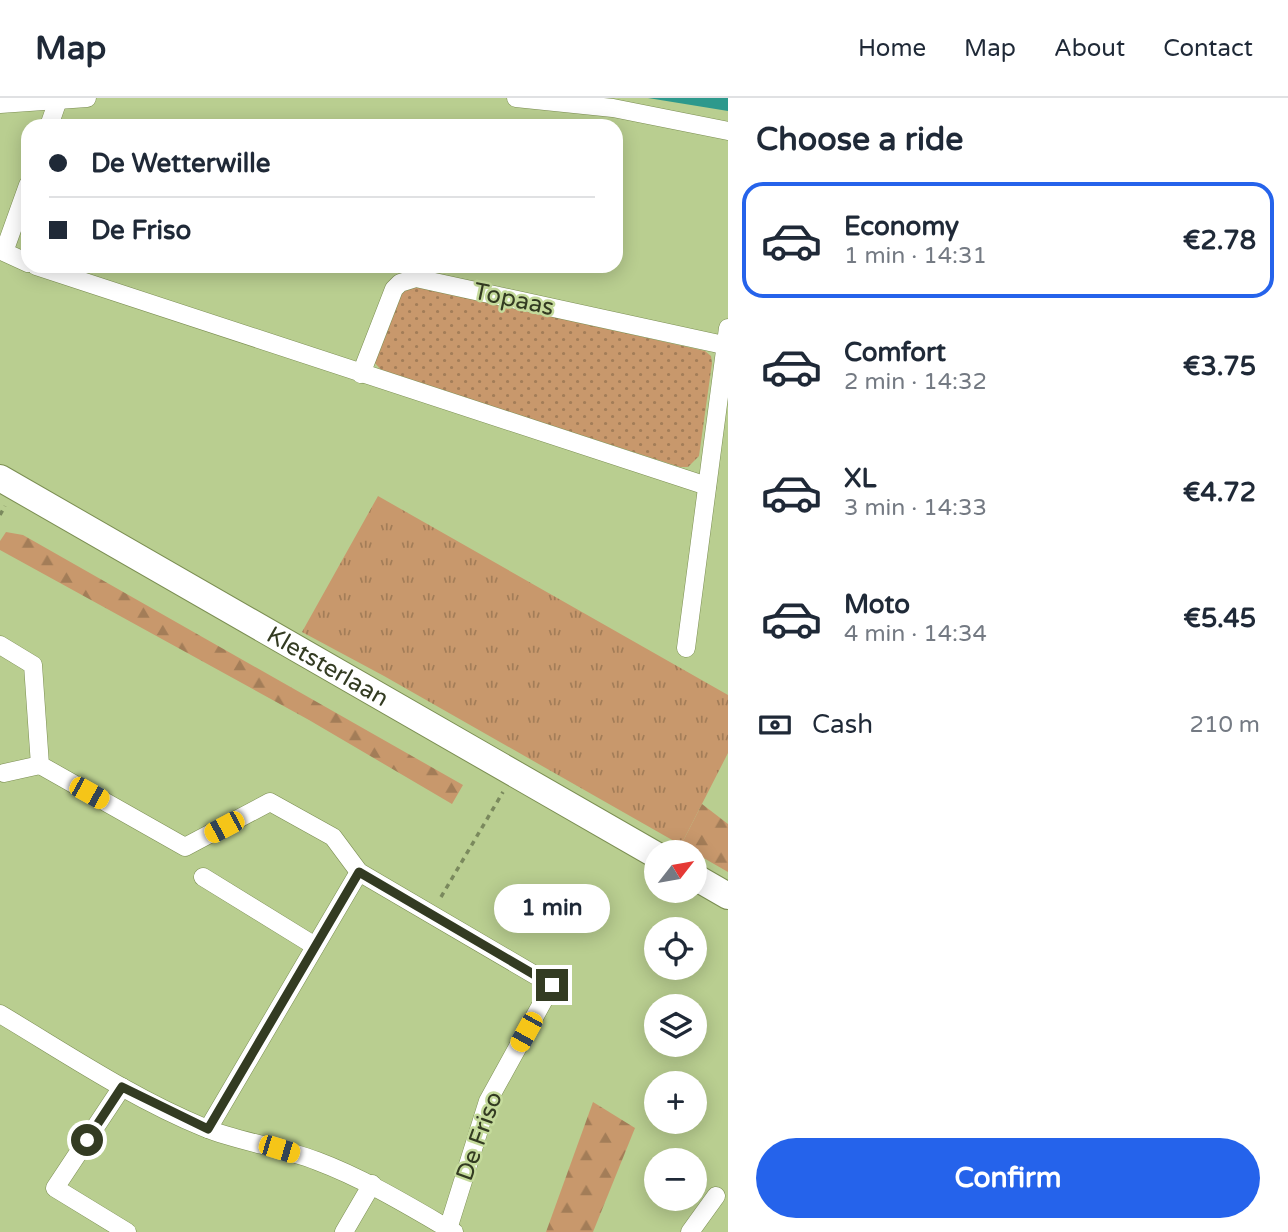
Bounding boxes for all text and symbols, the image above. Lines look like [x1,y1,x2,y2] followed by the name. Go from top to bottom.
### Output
[35,29,106,68] text: Map
[858,34,926,63] text: Home
[964,34,1016,63] text: Map
[1054,34,1125,63] text: About
[1163,34,1253,63] text: Contact
[756,121,963,159] text: Choose a ride
[91,148,270,179] text: De Wetterwille
[760,209,823,272] icon: car
[844,211,959,242] text: Economy
[91,215,191,246] text: De Friso
[1183,225,1256,256] text: €2.78
[844,242,987,270] text: 1 min · 14:31
[471,277,557,322] street label: Topaas
[760,335,823,398] icon: car
[844,337,946,368] text: Comfort
[1183,351,1256,382] text: €3.75
[844,368,987,396] text: 2 min · 14:32
[760,461,823,524] icon: car
[844,463,876,494] text: XL
[1183,477,1256,508] text: €4.72
[844,494,987,522] text: 3 min · 14:33
[760,587,823,650] icon: car
[844,589,910,620] text: Moto
[1183,603,1256,634] text: €5.45
[261,620,394,713] street label: Kletsterlaan
[844,620,987,648] text: 4 min · 14:34
[756,706,794,744] icon: cash
[812,709,873,740] text: Cash
[1190,711,1260,739] text: 210 m
[66,774,113,812] car
[201,808,248,846] car
[644,840,707,903] north arrow
[644,840,707,1211] map controls
[494,884,610,932] callout: 1 min
[521,894,583,922] text: 1 min
[644,917,707,980] button: locate
[536,969,568,1001] route end
[644,994,707,1057] button: layers
[507,1009,546,1055] car
[644,1071,707,1134] button: +
[450,1088,509,1185] street label: De Friso
[71,1124,103,1156] route start
[256,1133,303,1165] car
[756,1138,1260,1218] button: Confirm
[644,1148,707,1211] button: −

